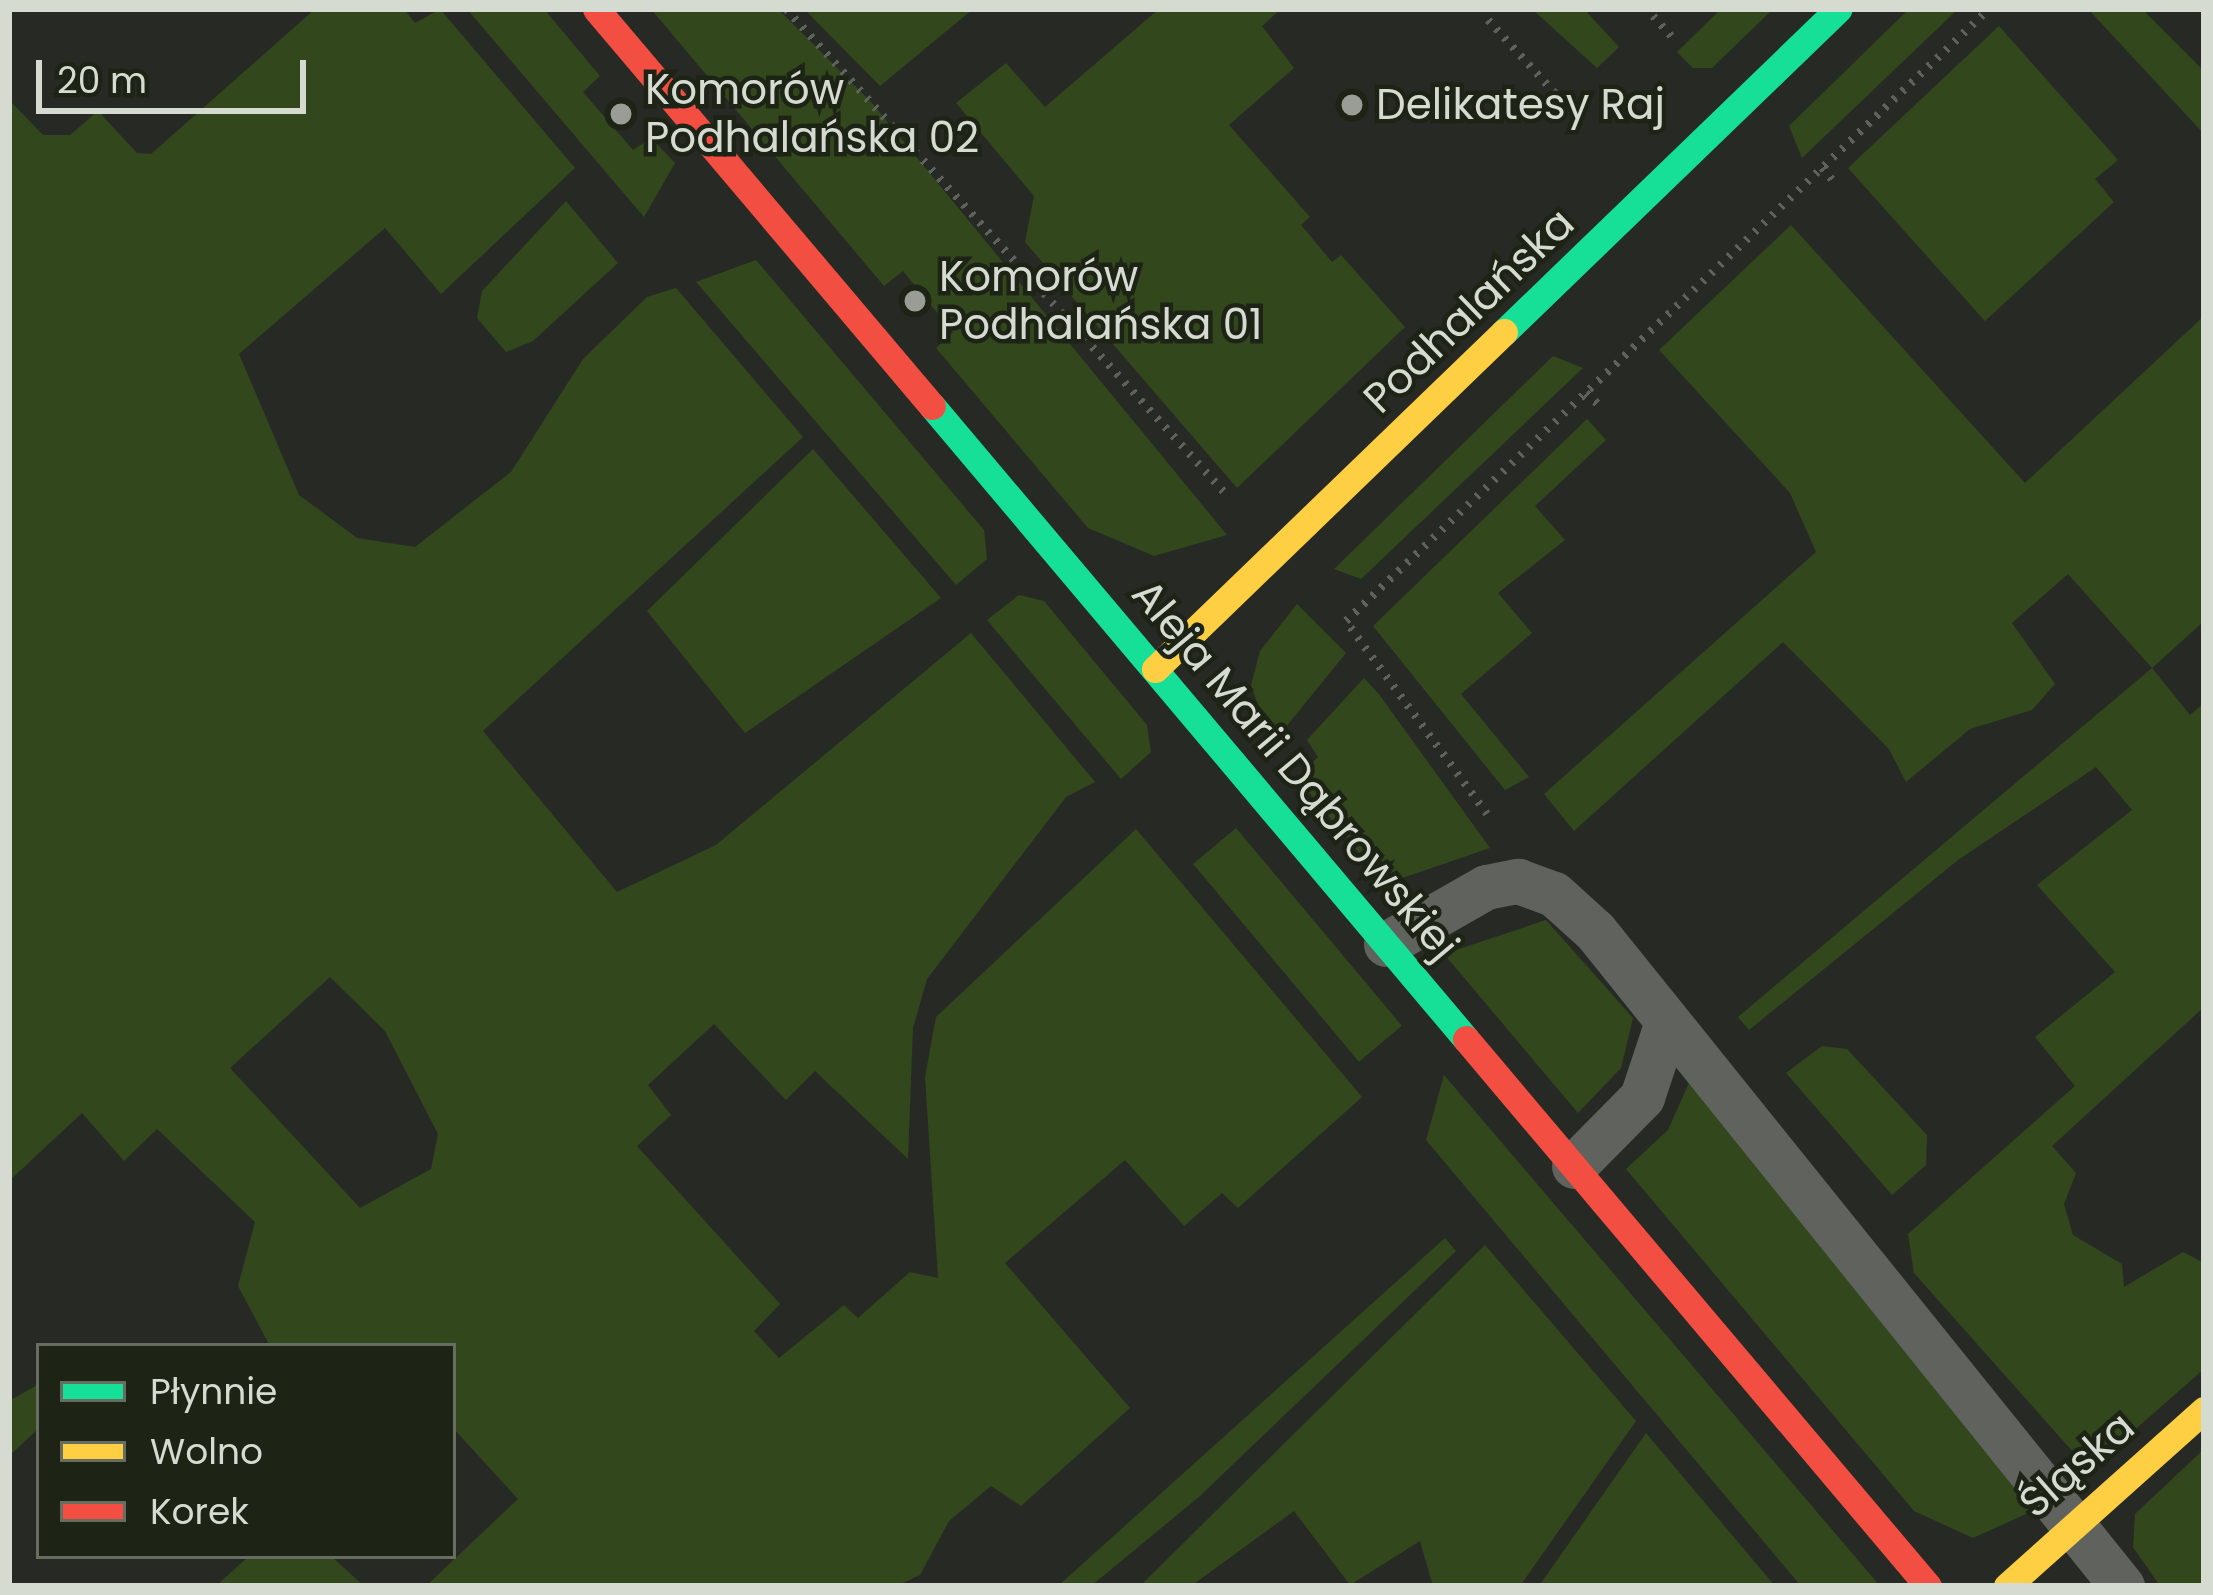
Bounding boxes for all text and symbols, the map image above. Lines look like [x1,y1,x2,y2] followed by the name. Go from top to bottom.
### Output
[42,36,312,110] scale bar
[57,55,147,106] text: 20 m
[645,65,979,164] place label: Komorów Podhalańska 02
[1376,80,1665,130] place label: Delikatesy Raj
[1339,92,1365,118] marker: Delikatesy Raj
[608,101,634,127] marker: Komorów Podhalańska 02
[1354,198,1584,424] street label: Podhalańska
[939,252,1262,350] place label: Komorów Podhalańska 01
[902,288,928,314] marker: Komorów Podhalańska 01
[1121,570,1469,970] street label: Aleja Marii Dąbrowskiej
[36,1343,456,1559] legend
[150,1366,277,1417] text: Płynnie
[2009,1402,2145,1528] street label: Śląska
[150,1426,263,1477] text: Wolno
[150,1486,249,1537] text: Korek

